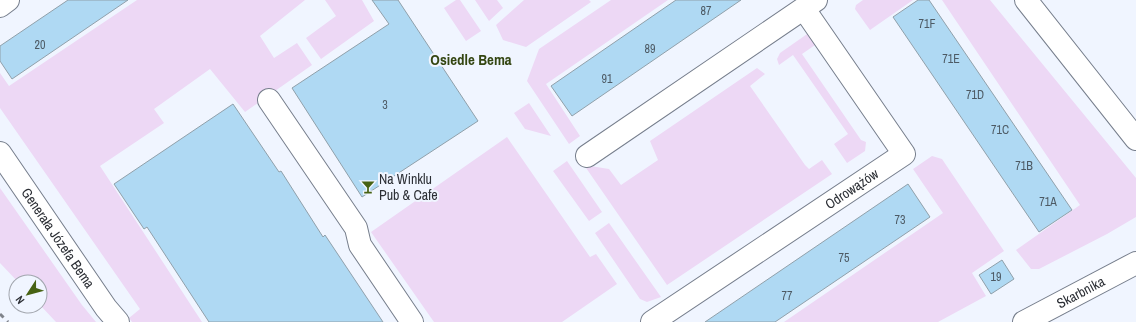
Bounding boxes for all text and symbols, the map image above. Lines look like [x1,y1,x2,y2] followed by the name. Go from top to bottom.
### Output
[701,3,712,19] house number: 87
[919,16,935,32] house number: 71F
[35,37,45,53] house number: 20
[645,41,655,57] house number: 89
[430,49,512,70] district label: Osiedle Bema
[942,51,960,67] house number: 71E
[602,71,613,87] house number: 91
[966,87,984,103] house number: 71D
[382,97,388,113] house number: 3
[991,122,1009,138] house number: 71C
[1015,158,1033,174] house number: 71B
[821,164,883,213] street label: Odrowążów
[379,170,438,204] place label: Na Winklu Pub & Cafe
[360,179,376,195] bar icon: Na Winklu Pub & Cafe
[18,184,99,292] street label: Generała Józefa Bema
[1039,194,1057,210] house number: 71A
[895,212,905,228] house number: 73
[839,250,850,266] house number: 75
[991,269,1001,285] house number: 19
[1054,272,1108,312] street label: Skarbnika
[8,274,48,314] north arrow
[782,288,793,304] house number: 77
[12,293,27,307] text: N

